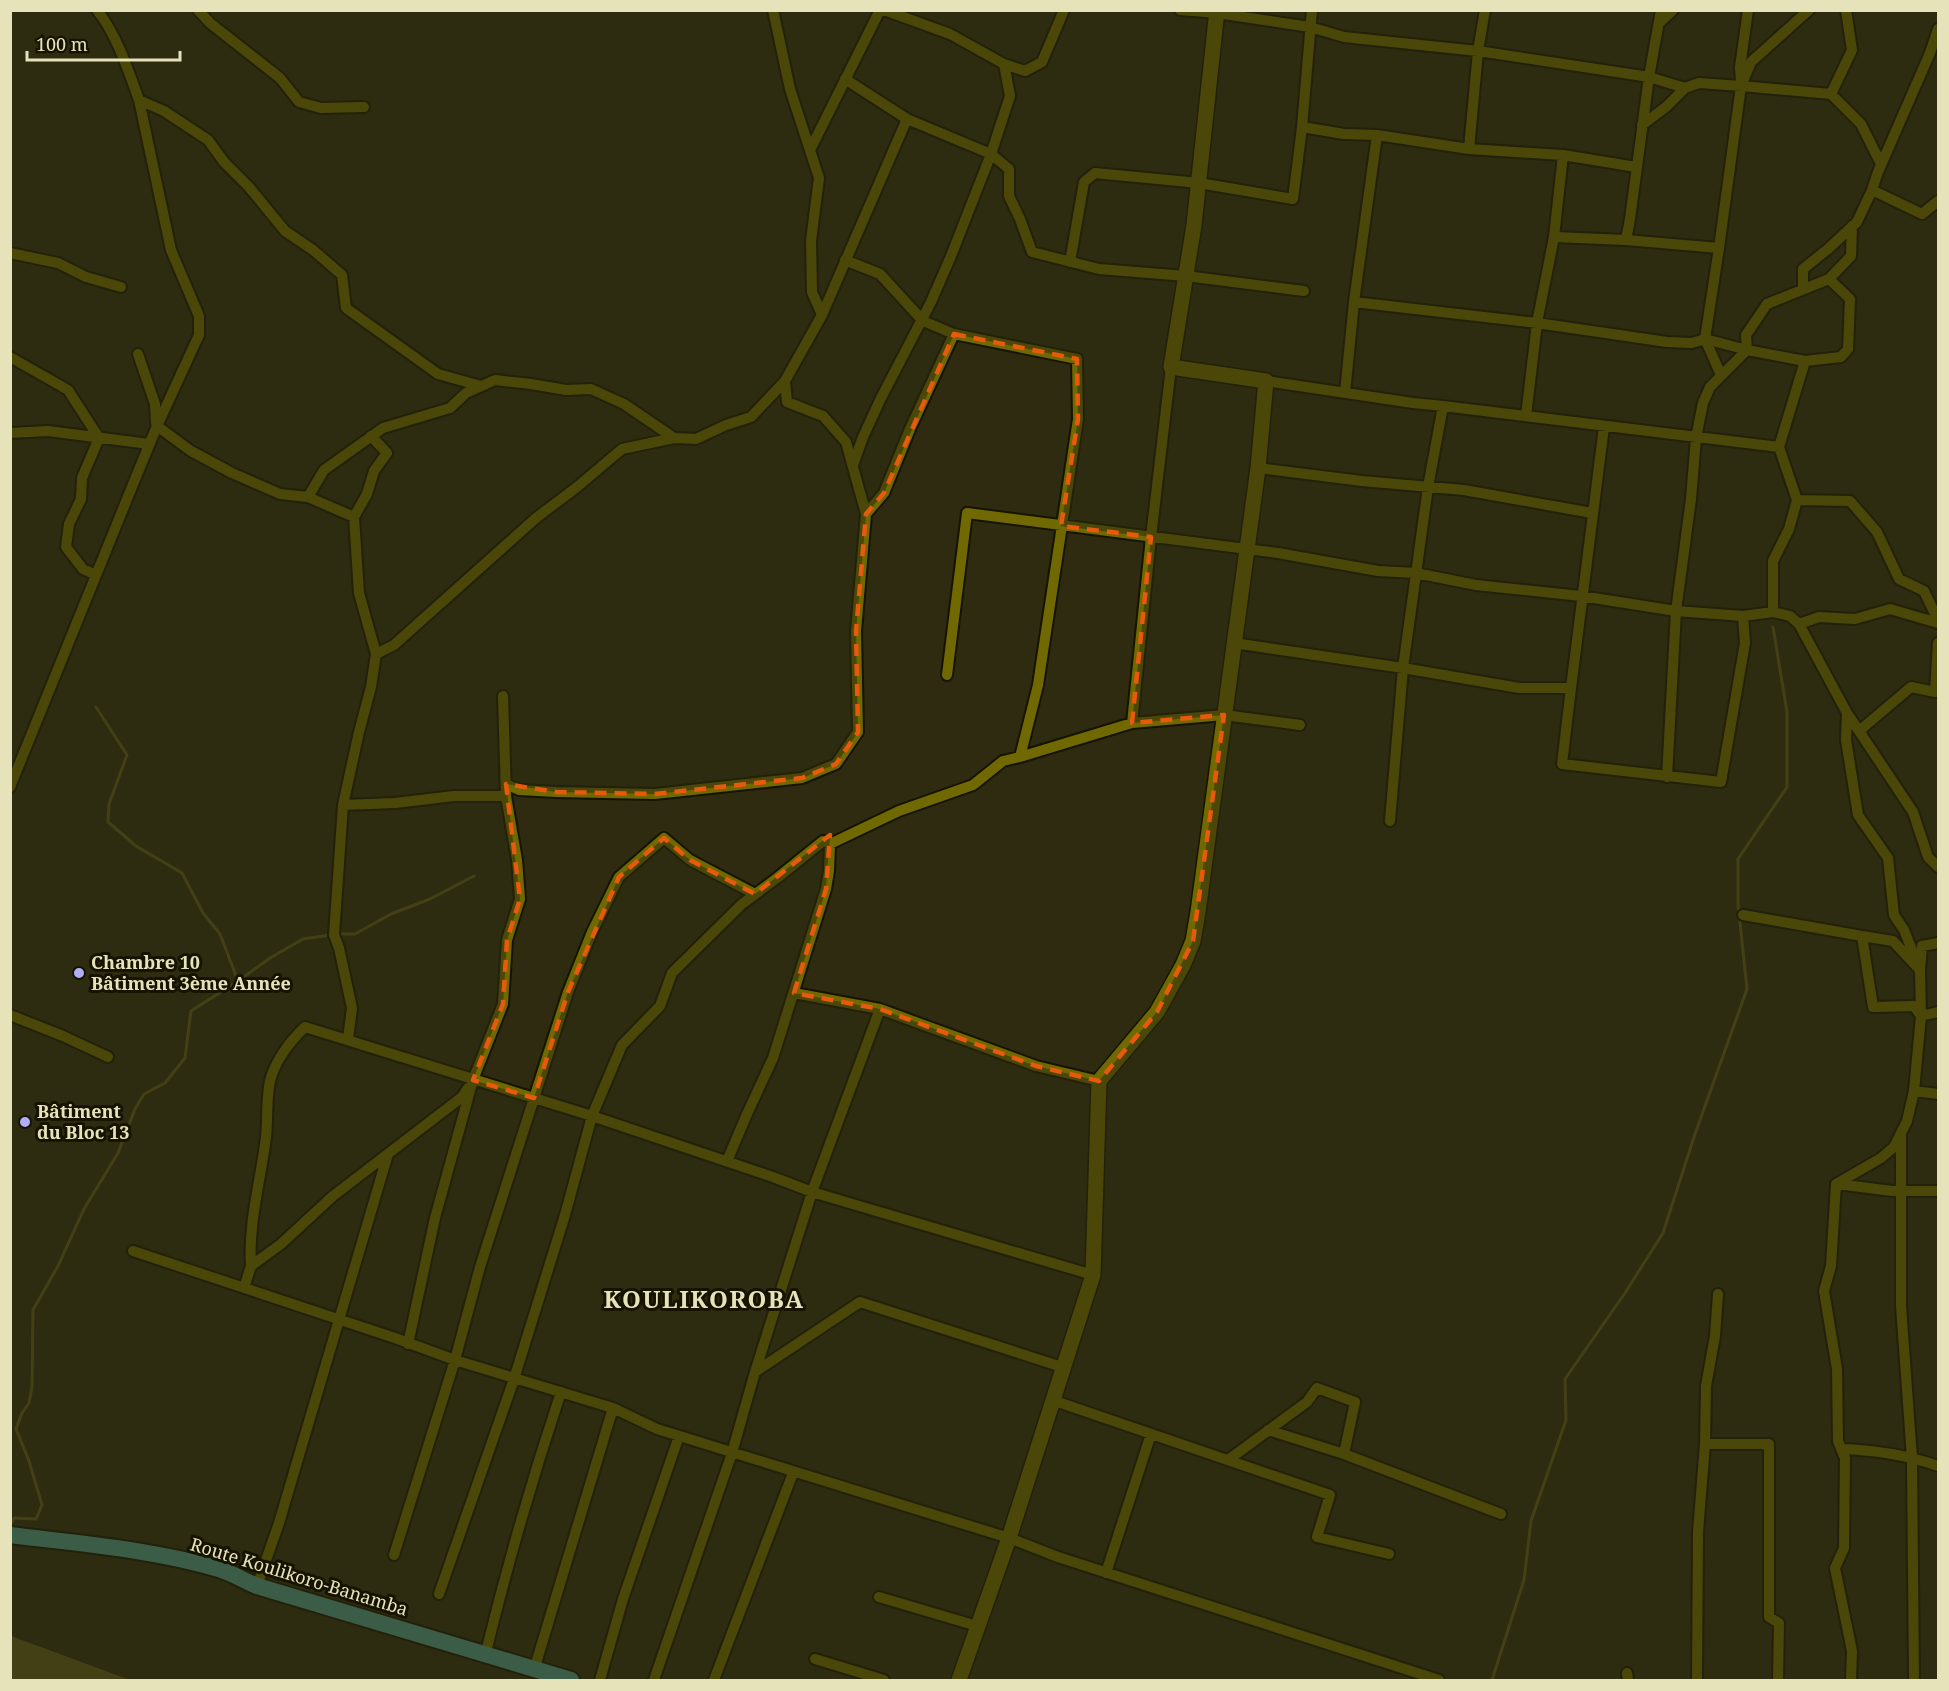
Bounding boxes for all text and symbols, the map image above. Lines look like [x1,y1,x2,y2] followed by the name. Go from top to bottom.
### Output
[27,24,180,62] scale bar
[36,32,88,56] text: 100 m
[91,950,291,995] place label: Chambre 10 Bâtiment 3ème Année
[72,966,86,980] marker: Chambre 10 Bâtiment 3ème Année
[37,1099,129,1144] place label: Bâtiment du Bloc 13
[18,1115,32,1129] marker: Bâtiment du Bloc 13
[603,1282,805,1315] district label: KOULIKOROBA
[187,1531,411,1621] street label: Route Koulikoro-Banamba

